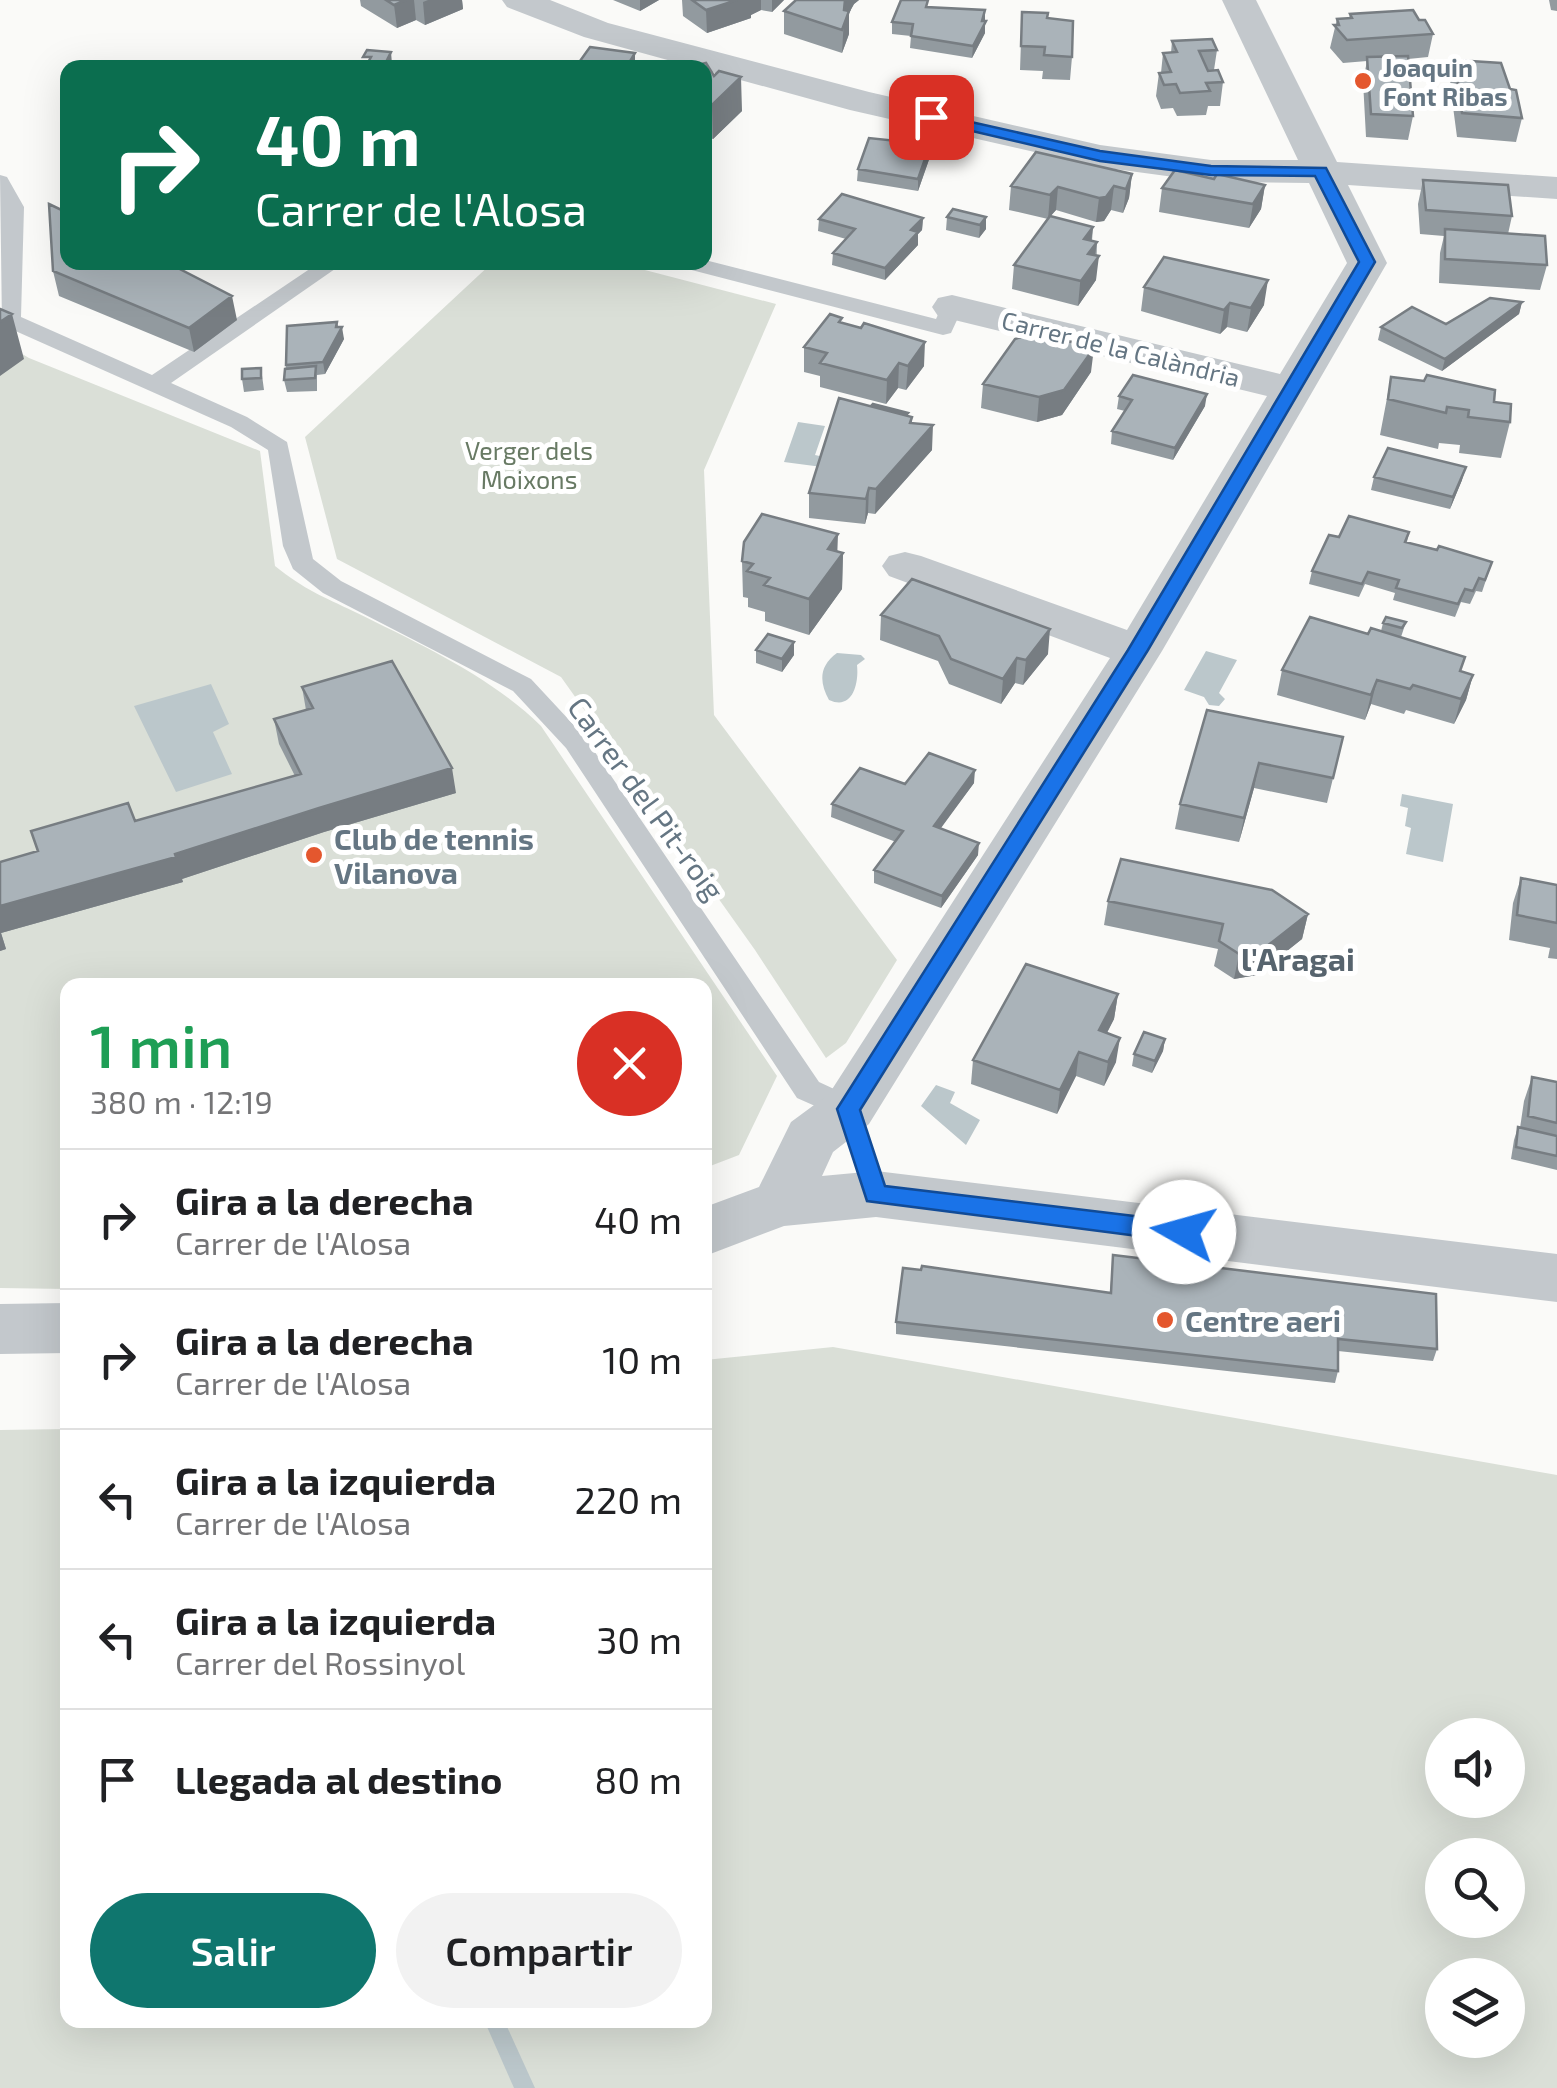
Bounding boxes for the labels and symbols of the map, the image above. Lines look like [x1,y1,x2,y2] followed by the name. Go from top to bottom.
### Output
[1383,52,1507,111] place label: Joaquin Font Ribas
[1352,70,1374,92] marker: Joaquin Font Ribas
[889,75,974,160] pin
[999,304,1243,392] street label: Carrer de la Calàndria
[465,435,593,494] park label: Verger dels Moixons
[561,689,733,907] street label: Carrer del Pit-roig
[334,820,534,890] place label: Club de tennis Vilanova
[303,844,325,866] marker: Club de tennis Vilanova
[1241,939,1355,977] district label: l'Aragai
[1132,1180,1236,1284] position arrow
[1185,1302,1341,1338] place label: Centre aeri
[1154,1309,1176,1331] marker: Centre aeri

